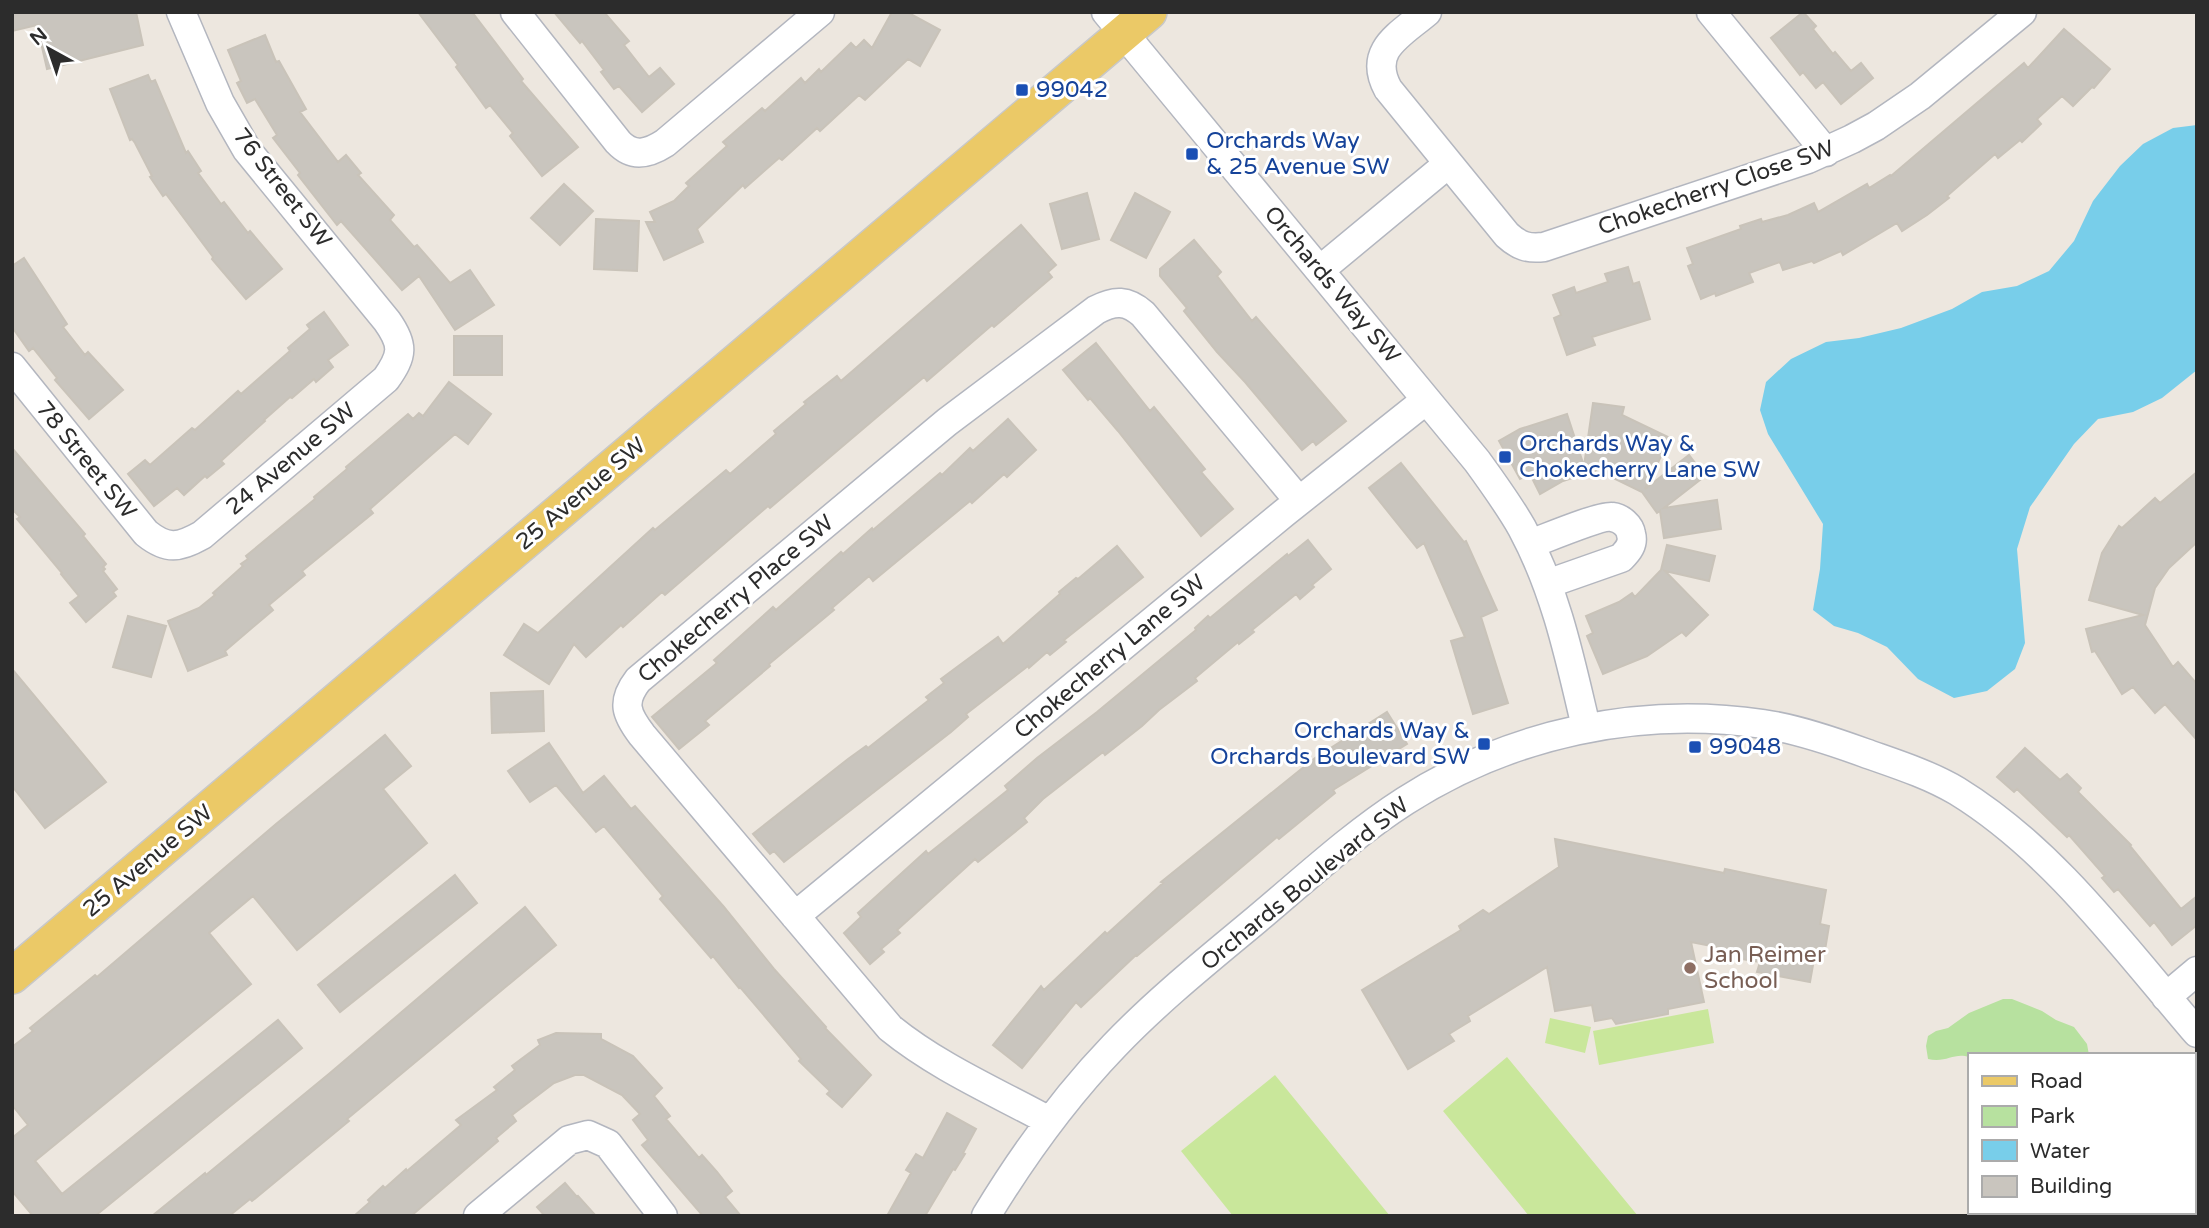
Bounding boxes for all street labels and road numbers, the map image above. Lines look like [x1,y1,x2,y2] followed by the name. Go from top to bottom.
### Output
[227,123,337,253] street label: 76 Street SW
[1594,134,1838,242] street label: Chokecherry Close SW
[1258,201,1406,369] street label: Orchards Way SW
[30,395,142,525] street label: 78 Street SW
[220,397,362,521] street label: 24 Avenue SW
[510,432,652,556] street label: 25 Avenue SW
[632,509,840,689] street label: Chokecherry Place SW
[1009,569,1211,745] street label: Chokecherry Lane SW
[1195,791,1415,977] street label: Orchards Boulevard SW
[77,799,219,923] street label: 25 Avenue SW

